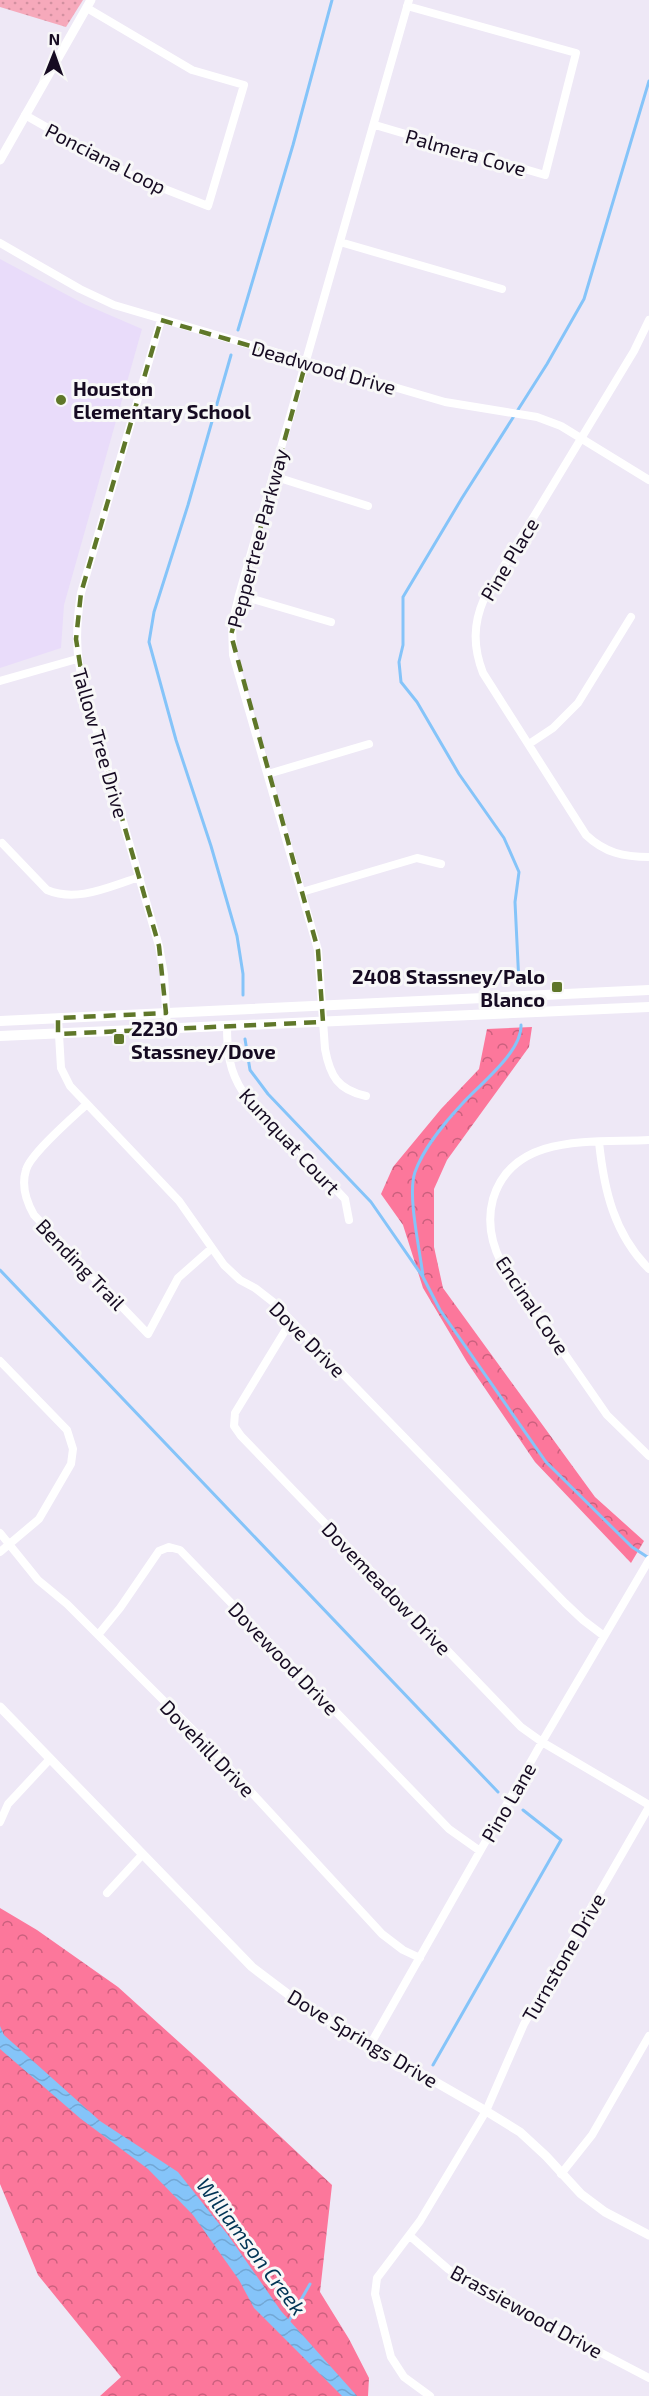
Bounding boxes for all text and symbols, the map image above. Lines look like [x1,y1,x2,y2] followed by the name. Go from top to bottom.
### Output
[24,24,84,84] north arrow
[48,29,60,48] text: N
[42,117,170,199] street label: Ponciana Loop
[403,123,529,181] street label: Palmera Cove
[249,335,399,399] street label: Deadwood Drive
[73,376,251,424] place label: Houston Elementary School
[54,393,68,407] marker: Houston Elementary School
[222,445,293,630] street label: Peppertree Parkway
[475,513,543,605] street label: Pine Place
[68,665,134,821] street label: Tallow Tree Drive
[352,964,545,1011] place label: 2408 Stassney/Palo Blanco
[550,980,564,994] marker: 2408 Stassney/Palo Blanco
[131,1016,276,1064] place label: 2230 Stassney/Dove
[112,1032,126,1046] marker: 2230 Stassney/Dove
[235,1083,346,1199] street label: Kumquat Court
[32,1213,131,1315] street label: Bending Trail
[491,1251,575,1359] street label: Encinal Cove
[265,1296,351,1382] street label: Dove Drive
[317,1516,457,1660] street label: Dovemeadow Drive
[224,1596,344,1720] street label: Dovewood Drive
[156,1694,260,1802] street label: Dovehill Drive
[476,1758,540,1846] street label: Pino Lane
[517,1889,609,2025] street label: Turnstone Drive
[284,1984,442,2092] street label: Dove Springs Drive
[192,2172,312,2320] water label: Williamson Creek
[447,2259,607,2363] street label: Brassiewood Drive

